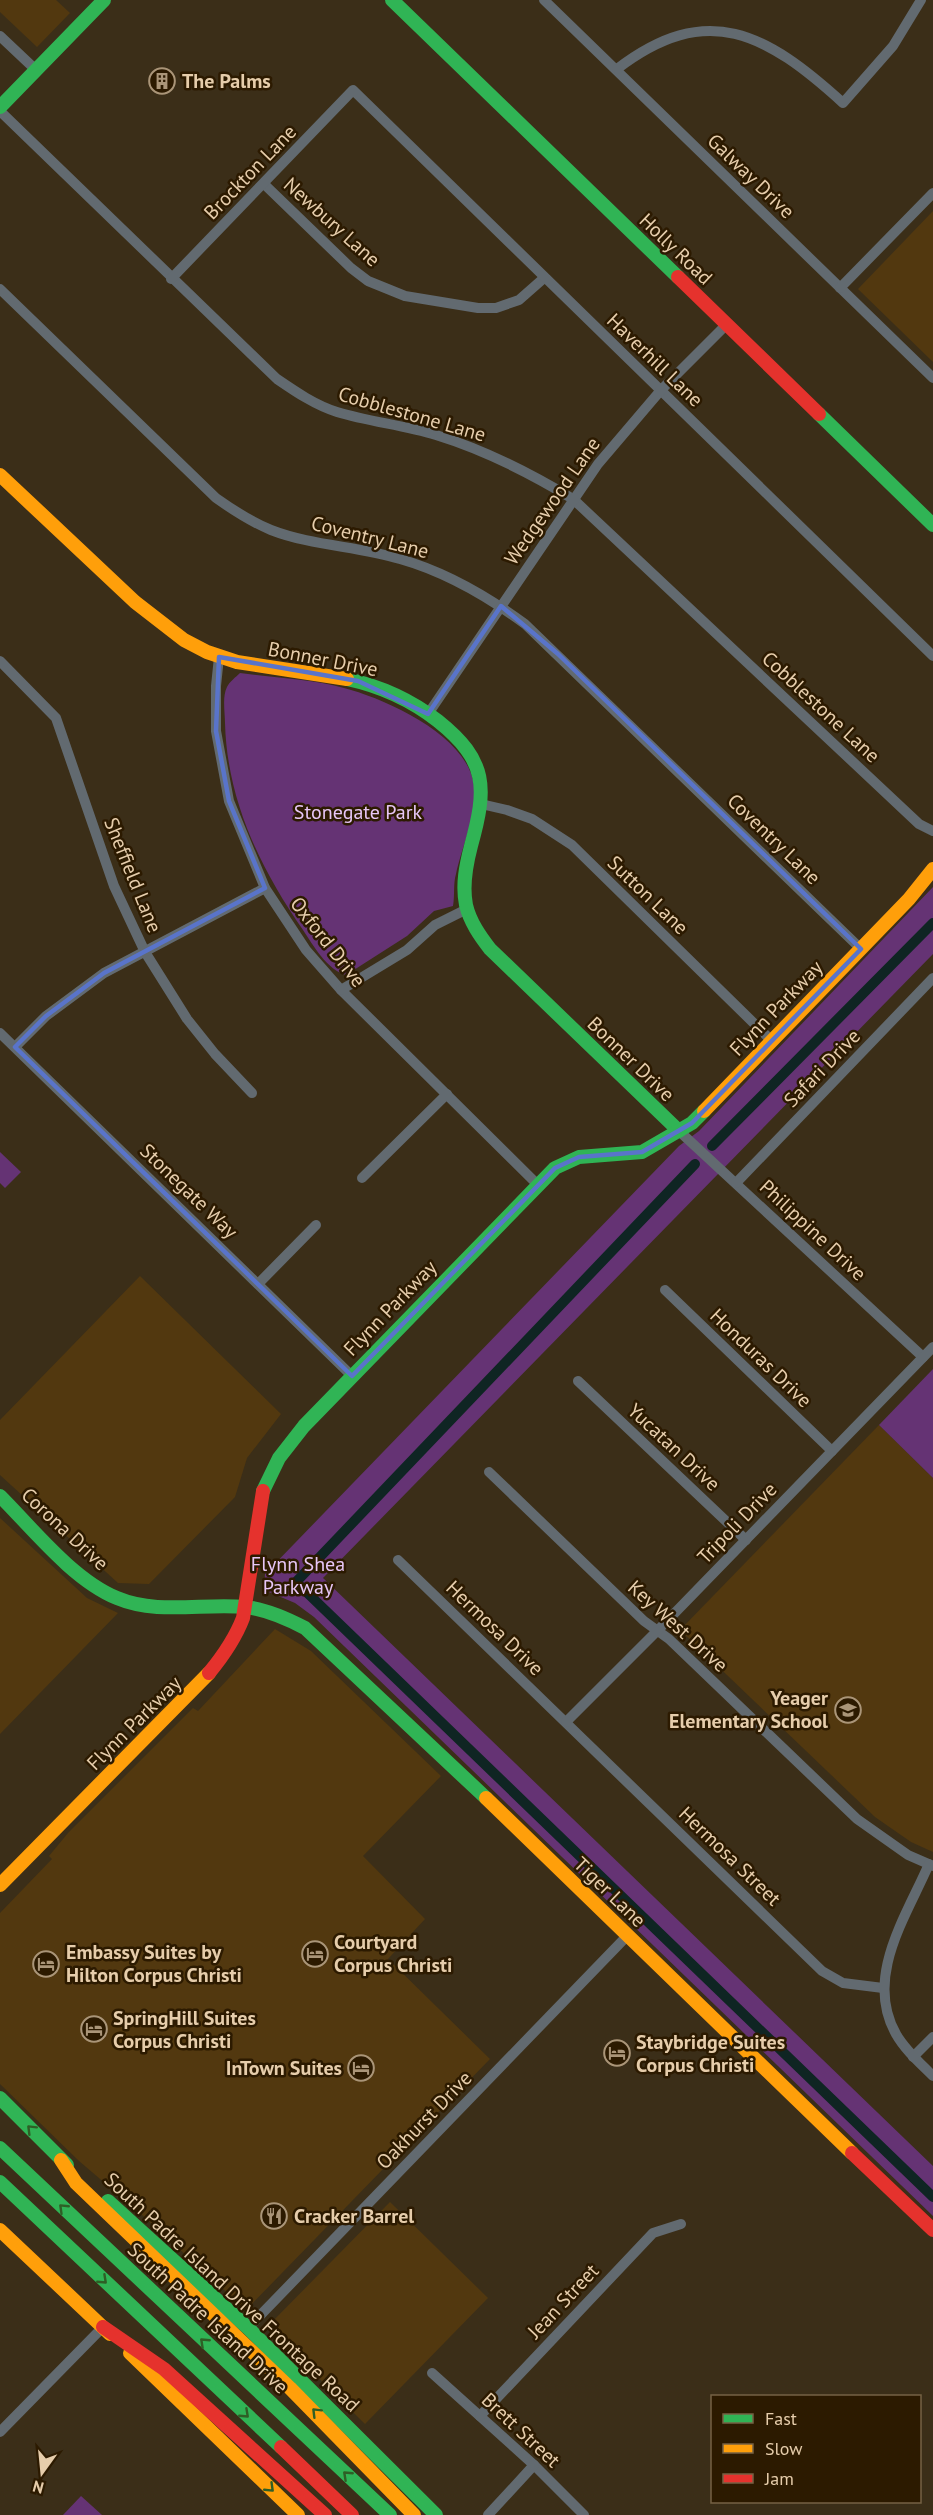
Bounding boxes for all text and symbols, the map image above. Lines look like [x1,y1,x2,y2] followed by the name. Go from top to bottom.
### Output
[147,66,177,96] building icon: The Palms
[182,68,271,94] place label: The Palms
[198,119,302,225] street label: Brockton Lane
[702,128,800,224] street label: Galway Drive
[278,172,386,272] street label: Newbury Lane
[634,208,718,290] street label: Holly Road
[601,308,709,412] street label: Haverhill Lane
[335,381,489,447] street label: Cobblestone Lane
[498,432,606,570] street label: Wedgewood Lane
[309,510,431,564] street label: Coventry Lane
[266,636,380,682] street label: Bonner Drive
[756,646,886,768] street label: Cobblestone Lane
[722,788,826,890] street label: Coventry Lane
[294,799,423,825] park label: Stonegate Park
[98,814,168,936] street label: Sheffield Lane
[602,850,694,940] street label: Sutton Lane
[285,891,371,993] street label: Oxford Drive
[724,954,829,1061] street label: Flynn Parkway
[582,1011,680,1107] street label: Bonner Drive
[778,1023,866,1113] street label: Safari Drive
[135,1138,244,1245] street label: Stonegate Way
[754,1174,872,1286] street label: Philippine Drive
[338,1254,443,1361] street label: Flynn Parkway
[705,1303,817,1413] street label: Honduras Drive
[622,1398,726,1496] street label: Yucatan Drive
[692,1477,782,1569] street label: Tripoli Drive
[16,1482,114,1576] street label: Corona Drive
[251,1551,345,1600] park label: Flynn Shea Parkway
[623,1574,733,1678] street label: Key West Drive
[441,1575,549,1681] street label: Hermosa Drive
[81,1670,187,1776] street label: Flynn Parkway
[669,1685,828,1734] place label: Yeager Elementary School
[833,1695,863,1725] school or university icon: Yeager Elementary School
[673,1801,787,1911] street label: Hermosa Street
[568,1851,652,1933] street label: Tiger Lane
[334,1929,452,1978] place label: Courtyard Corpus Christi
[66,1939,242,1988] place label: Embassy Suites by Hilton Corpus Christi
[300,1939,330,1969] hotel icon: Courtyard Corpus Christi
[31,1949,61,1979] hotel icon: Embassy Suites by Hilton Corpus Christi
[113,2005,256,2054] place label: SpringHill Suites Corpus Christi
[79,2014,109,2044] hotel icon: SpringHill Suites Corpus Christi
[636,2029,785,2078] place label: Staybridge Suites Corpus Christi
[602,2038,632,2068] hotel icon: Staybridge Suites Corpus Christi
[346,2053,376,2083] hotel icon: InTown Suites
[226,2055,342,2081] place label: InTown Suites
[371,2065,477,2175] street label: Oakhurst Drive
[27,2125,38,2136] one-way arrow
[100,2167,364,2417] street label: South Padre Island Drive Frontage Road
[259,2201,289,2231] restaurant icon: Cracker Barrel
[294,2203,414,2229] place label: Cracker Barrel
[59,2204,69,2215] one-way arrow
[123,2237,293,2399] street label: South Padre Island Drive
[521,2258,604,2345] street label: Jean Street
[96,2272,107,2283] one-way arrow
[201,2338,211,2349] one-way arrow
[476,2387,566,2473] street label: Brett Street
[711,2395,921,2503] legend
[238,2406,249,2417] one-way arrow
[765,2407,797,2430] text: Fast
[312,2408,323,2419] one-way arrow
[765,2437,803,2460] text: Slow
[12,2443,72,2503] north arrow
[764,2467,794,2490] text: Jam
[343,2471,354,2482] one-way arrow
[30,2476,46,2499] text: N
[263,2481,273,2492] one-way arrow

